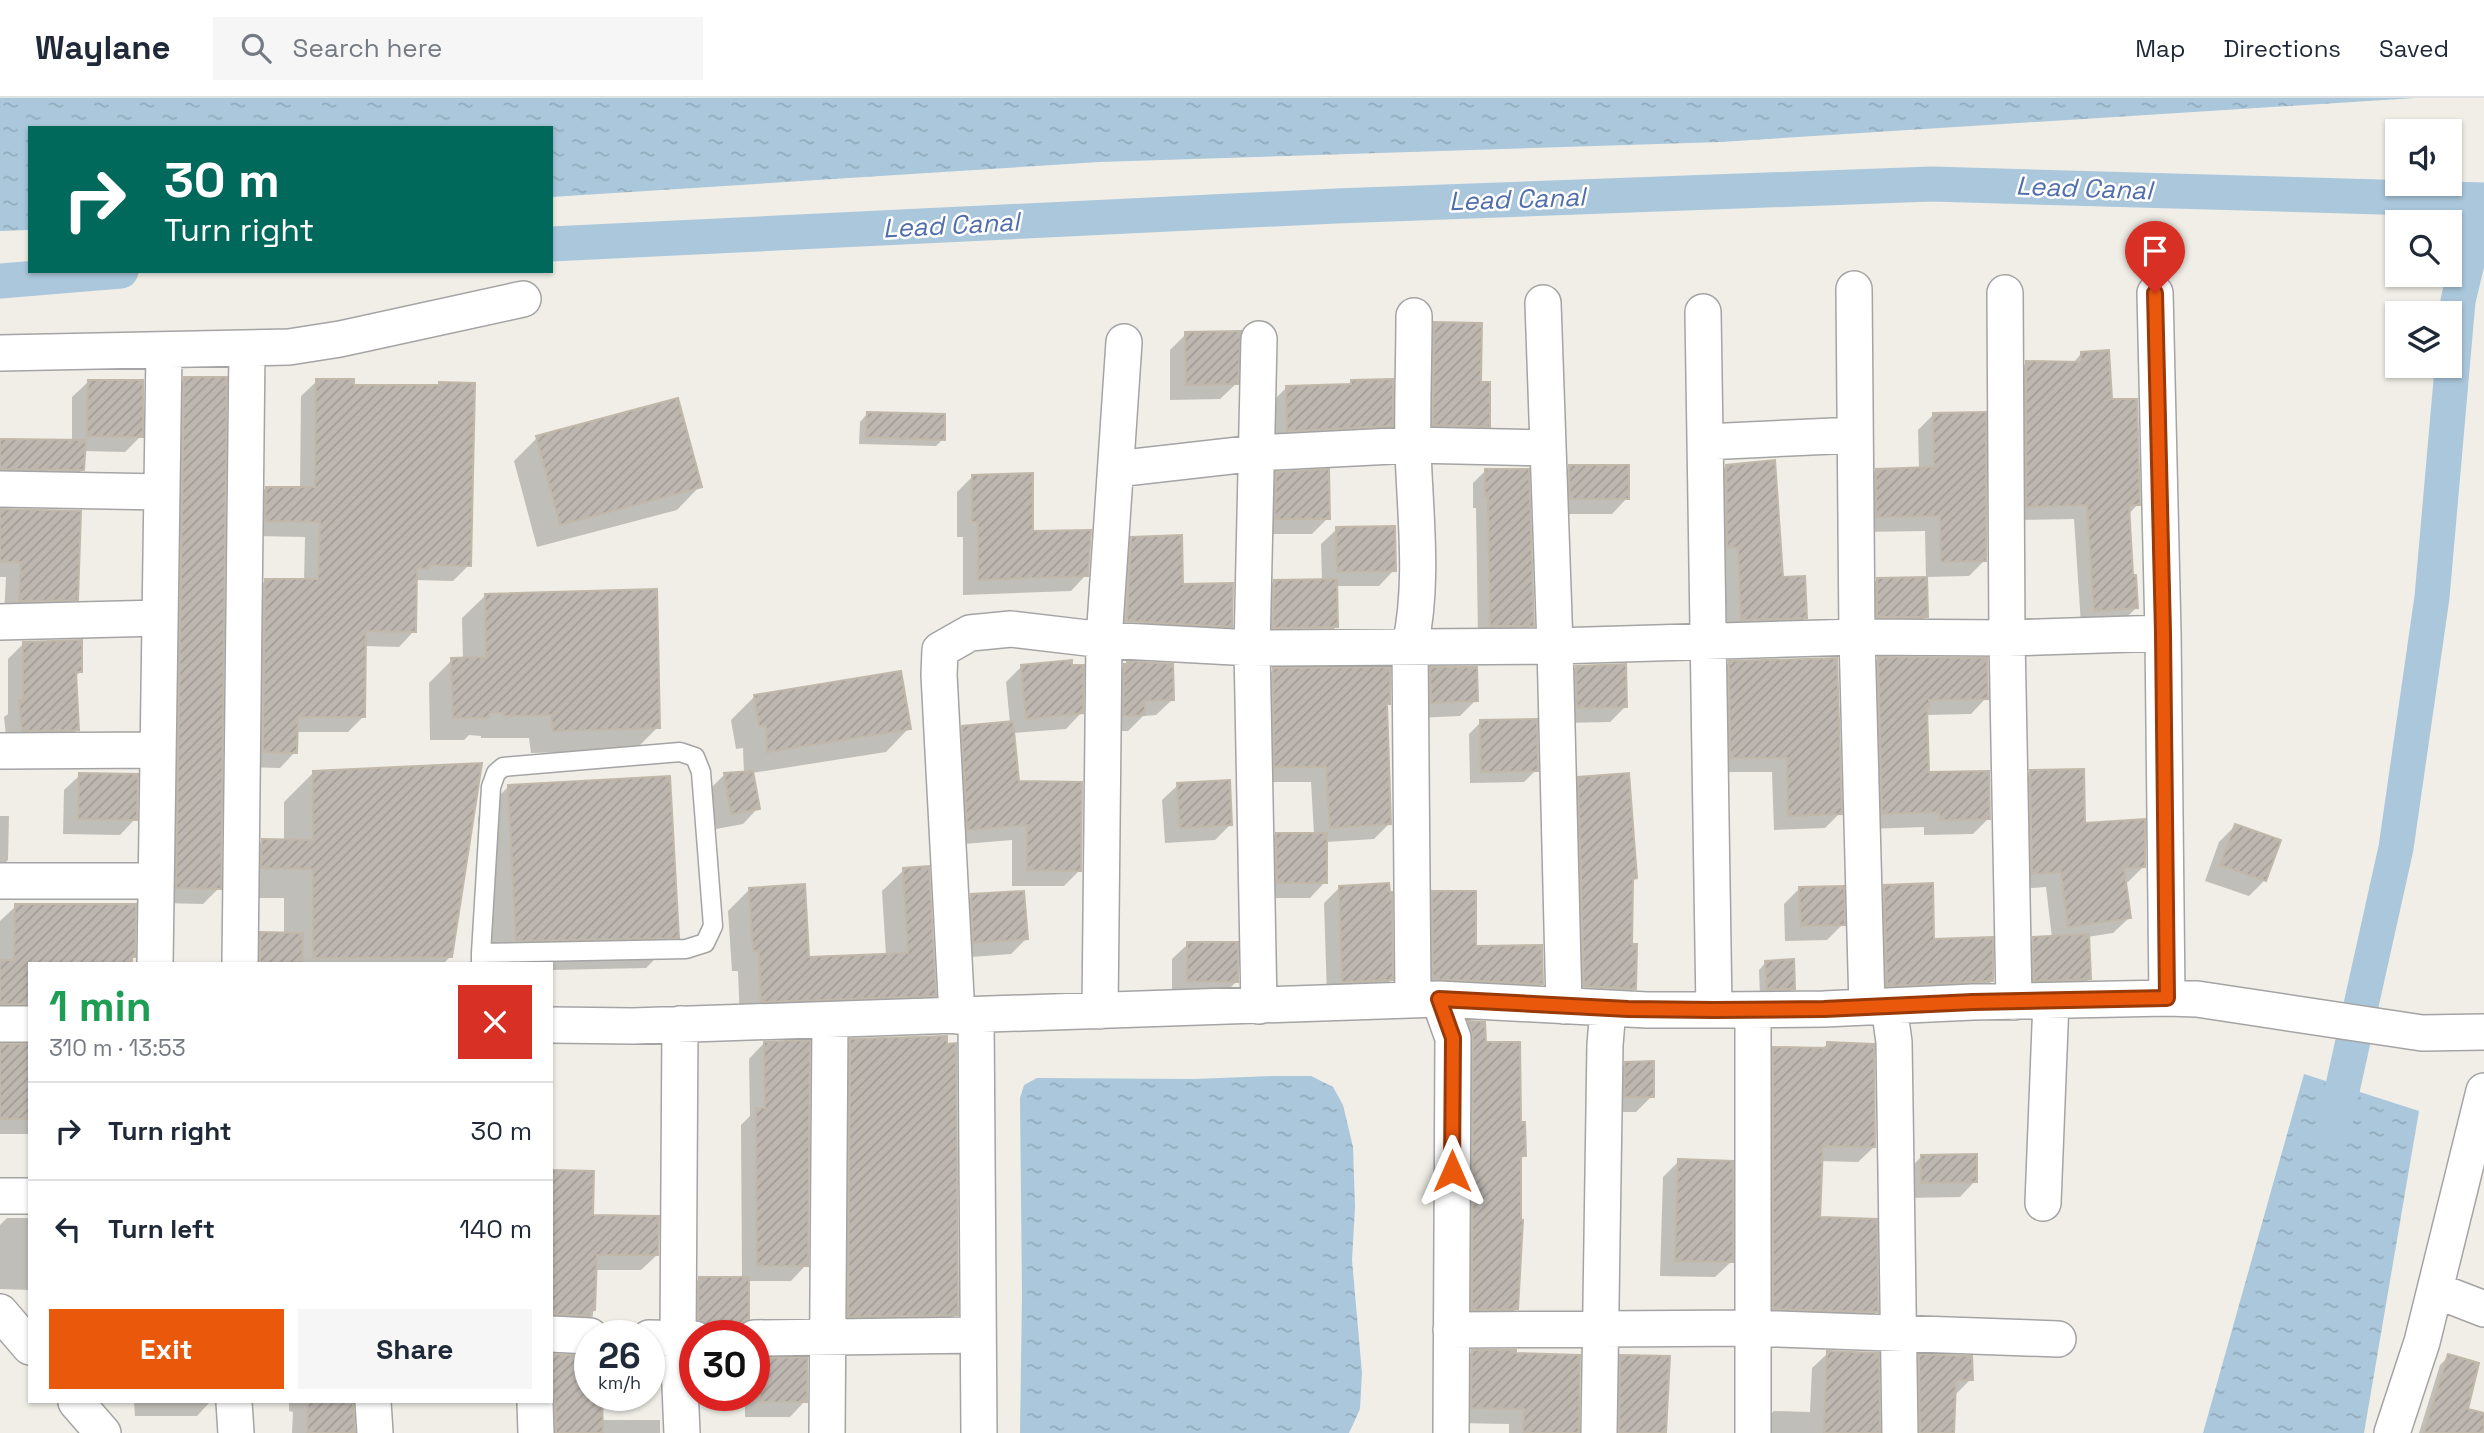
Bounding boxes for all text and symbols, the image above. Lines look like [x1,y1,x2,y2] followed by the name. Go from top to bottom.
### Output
[213,17,703,80] search box
[35,27,171,69] text: Waylane
[237,29,275,67] icon: search
[293,31,442,65] text: Search here
[2135,33,2185,64] text: Map
[2223,33,2341,64] text: Directions
[2379,33,2449,64] text: Saved
[2385,119,2462,378] map controls
[2385,119,2462,196] button: sound
[164,149,280,211] text: 30 m
[49,154,140,245] icon: right
[2015,169,2155,207] water label: Lead Canal
[1448,180,1588,218] water label: Lead Canal
[882,204,1023,246] water label: Lead Canal
[164,210,314,250] text: Turn right
[2385,210,2462,287] button: search
[2125,221,2185,293] pin
[2136,232,2174,270] icon: arrive
[2385,301,2462,378] button: layers
[49,980,152,1033] text: 1 min
[458,985,532,1059] button: close
[49,1033,186,1063] text: 310 m · 13:53
[49,1112,87,1150] icon: right
[108,1114,232,1148] text: Turn right
[471,1114,532,1148] text: 30 m
[1415,1134,1489,1208] position arrow
[49,1210,87,1248] icon: left
[108,1212,215,1246] text: Turn left
[459,1212,532,1246] text: 140 m
[49,1309,284,1389] button: Exit
[298,1309,532,1389] button: Share
[679,1320,770,1411] speed limit sign: 30
[598,1334,641,1378] text: 26
[598,1371,641,1394] text: km/h

